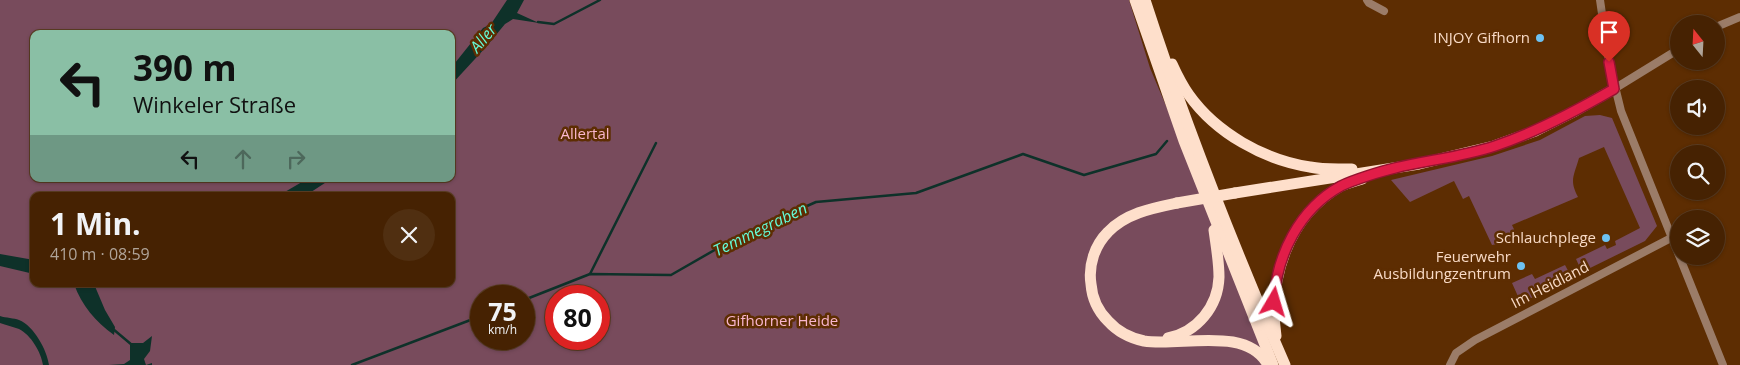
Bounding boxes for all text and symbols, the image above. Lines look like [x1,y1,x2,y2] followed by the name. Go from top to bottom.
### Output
[1588,11,1630,62] pin
[1670,15,1725,70] north arrow
[1670,15,1725,265] map controls
[464,18,502,58] water label: Aller
[1595,18,1623,46] icon: arrive
[1433,27,1530,47] place label: INJOY Gifhorn
[1534,32,1546,44] marker: INJOY Gifhorn
[133,44,237,91] text: 390 m
[50,50,115,115] icon: left
[1670,80,1725,135] button: sound
[133,89,296,119] text: Winkeler Straße
[560,123,610,143] park label: Allertal
[176,145,204,173] icon: left
[229,145,257,173] icon: ahead
[282,145,310,173] icon: right
[1670,145,1725,200] button: search
[709,197,811,261] water label: Temmegraben
[50,203,141,244] text: 1 Min.
[383,209,435,261] button: close
[1670,210,1725,265] button: layers
[1496,227,1596,247] place label: Schlauchplege
[1600,232,1612,244] marker: Schlauchplege
[50,243,150,265] text: 410 m · 08:59
[1373,246,1511,283] place label: Feuerwehr Ausbildungzentrum
[1507,256,1592,312] street label: Im Heidland
[1515,260,1527,272] marker: Feuerwehr Ausbildungzentrum
[1247,275,1299,327] position arrow
[545,285,610,350] speed limit sign: 80
[488,294,517,328] text: 75
[726,310,838,330] park label: Gifhorner Heide
[488,321,517,338] text: km/h

